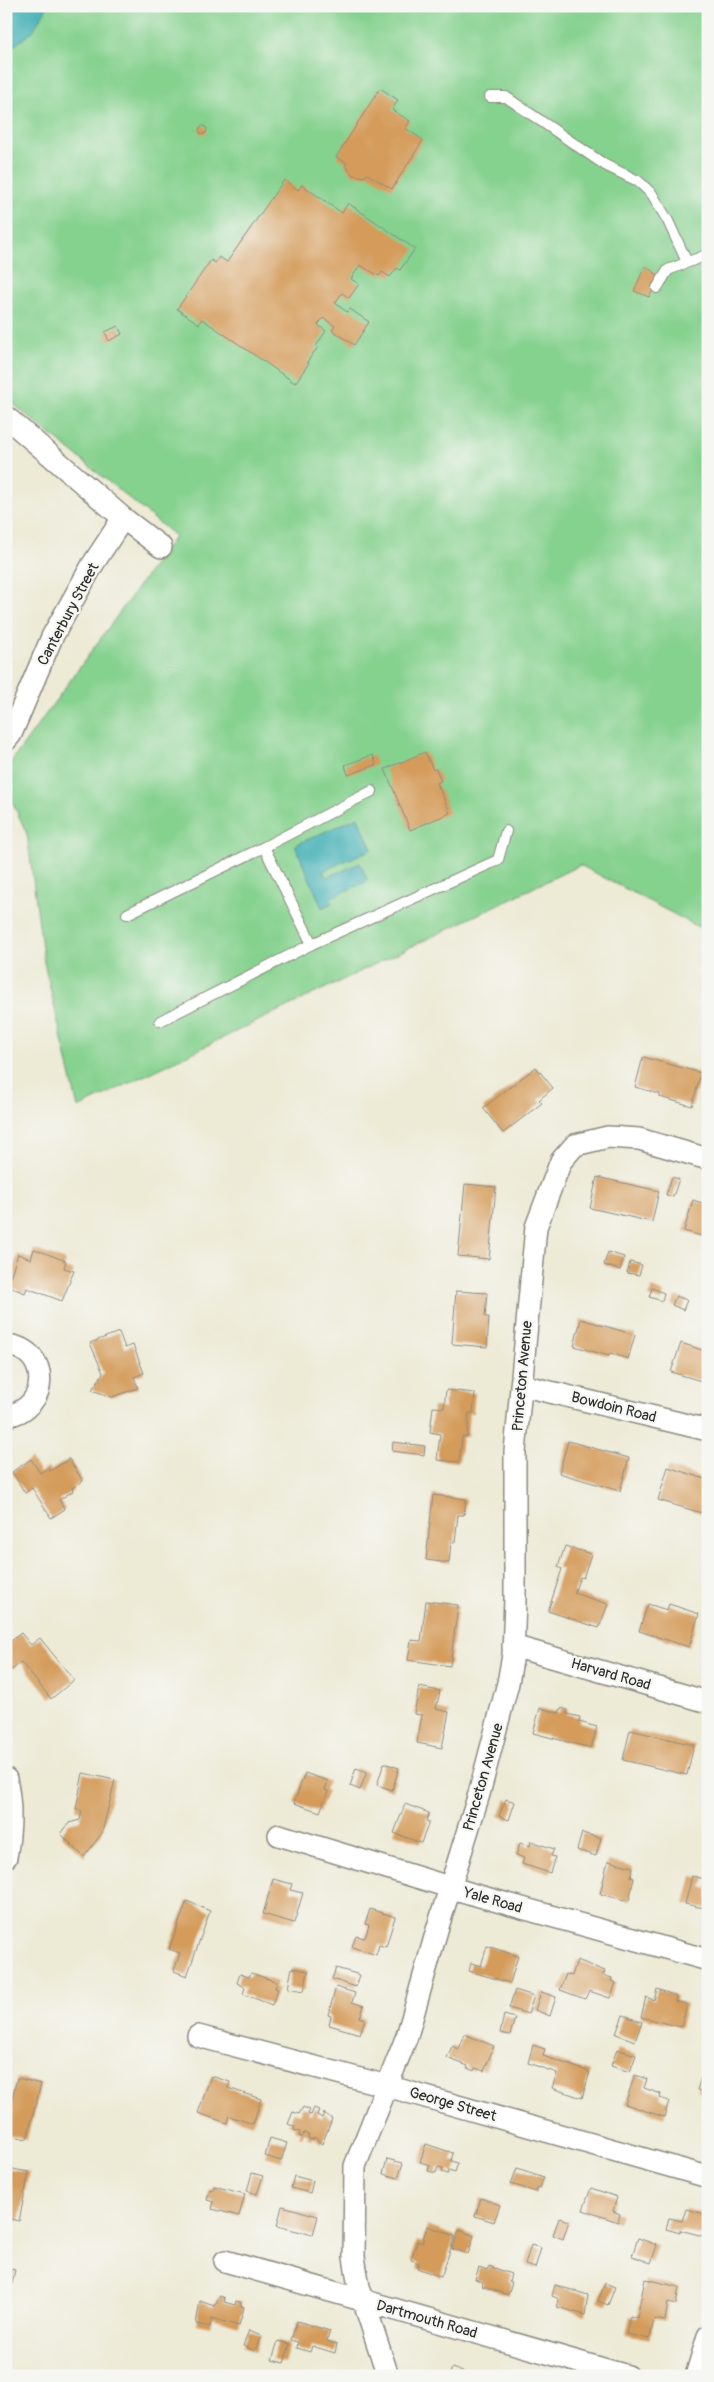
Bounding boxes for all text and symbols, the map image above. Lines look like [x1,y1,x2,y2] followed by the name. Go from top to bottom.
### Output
[33,559,104,669] street label: Canterbury Street
[508,1319,537,1432] street label: Princeton Avenue
[569,1388,658,1427] street label: Bowdoin Road
[569,1654,653,1695] street label: Harvard Road
[459,1721,508,1833] street label: Princeton Avenue
[460,1883,525,1918] street label: Yale Road
[407,2083,499,2126] street label: George Street
[374,2296,480,2343] street label: Dartmouth Road

